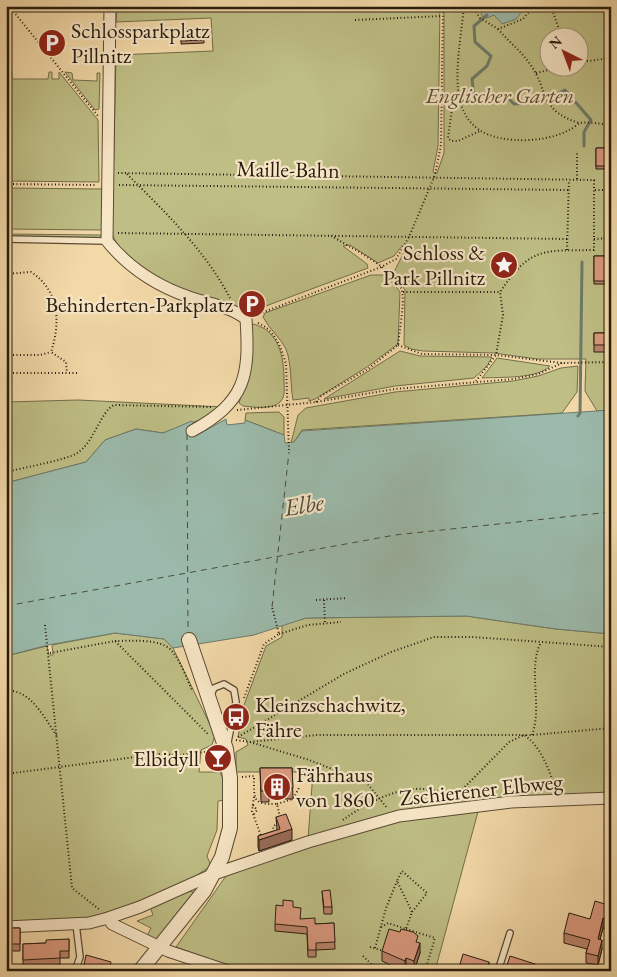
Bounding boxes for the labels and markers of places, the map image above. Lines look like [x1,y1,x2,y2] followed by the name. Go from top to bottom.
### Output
[71,16,210,70] place label: Schlossparkplatz Pillnitz
[37,28,67,58] parking icon: Schlossparkplatz Pillnitz
[383,238,486,292] place label: Schloss & Park Pillnitz
[489,250,519,280] place icon: Schloss & Park Pillnitz
[237,289,267,319] parking icon: Behinderten-Parkplatz
[45,290,234,319] place label: Behinderten-Parkplatz
[255,690,406,744] place label: Kleinzschachwitz, Fähre
[221,702,251,732] bus stop icon: Kleinzschachwitz, Fähre
[203,743,233,773] bar icon: Elbidyll
[133,744,199,773] place label: Elbidyll
[296,760,375,814] place label: Fährhaus von 1860
[262,772,292,802] building icon: Fährhaus von 1860

